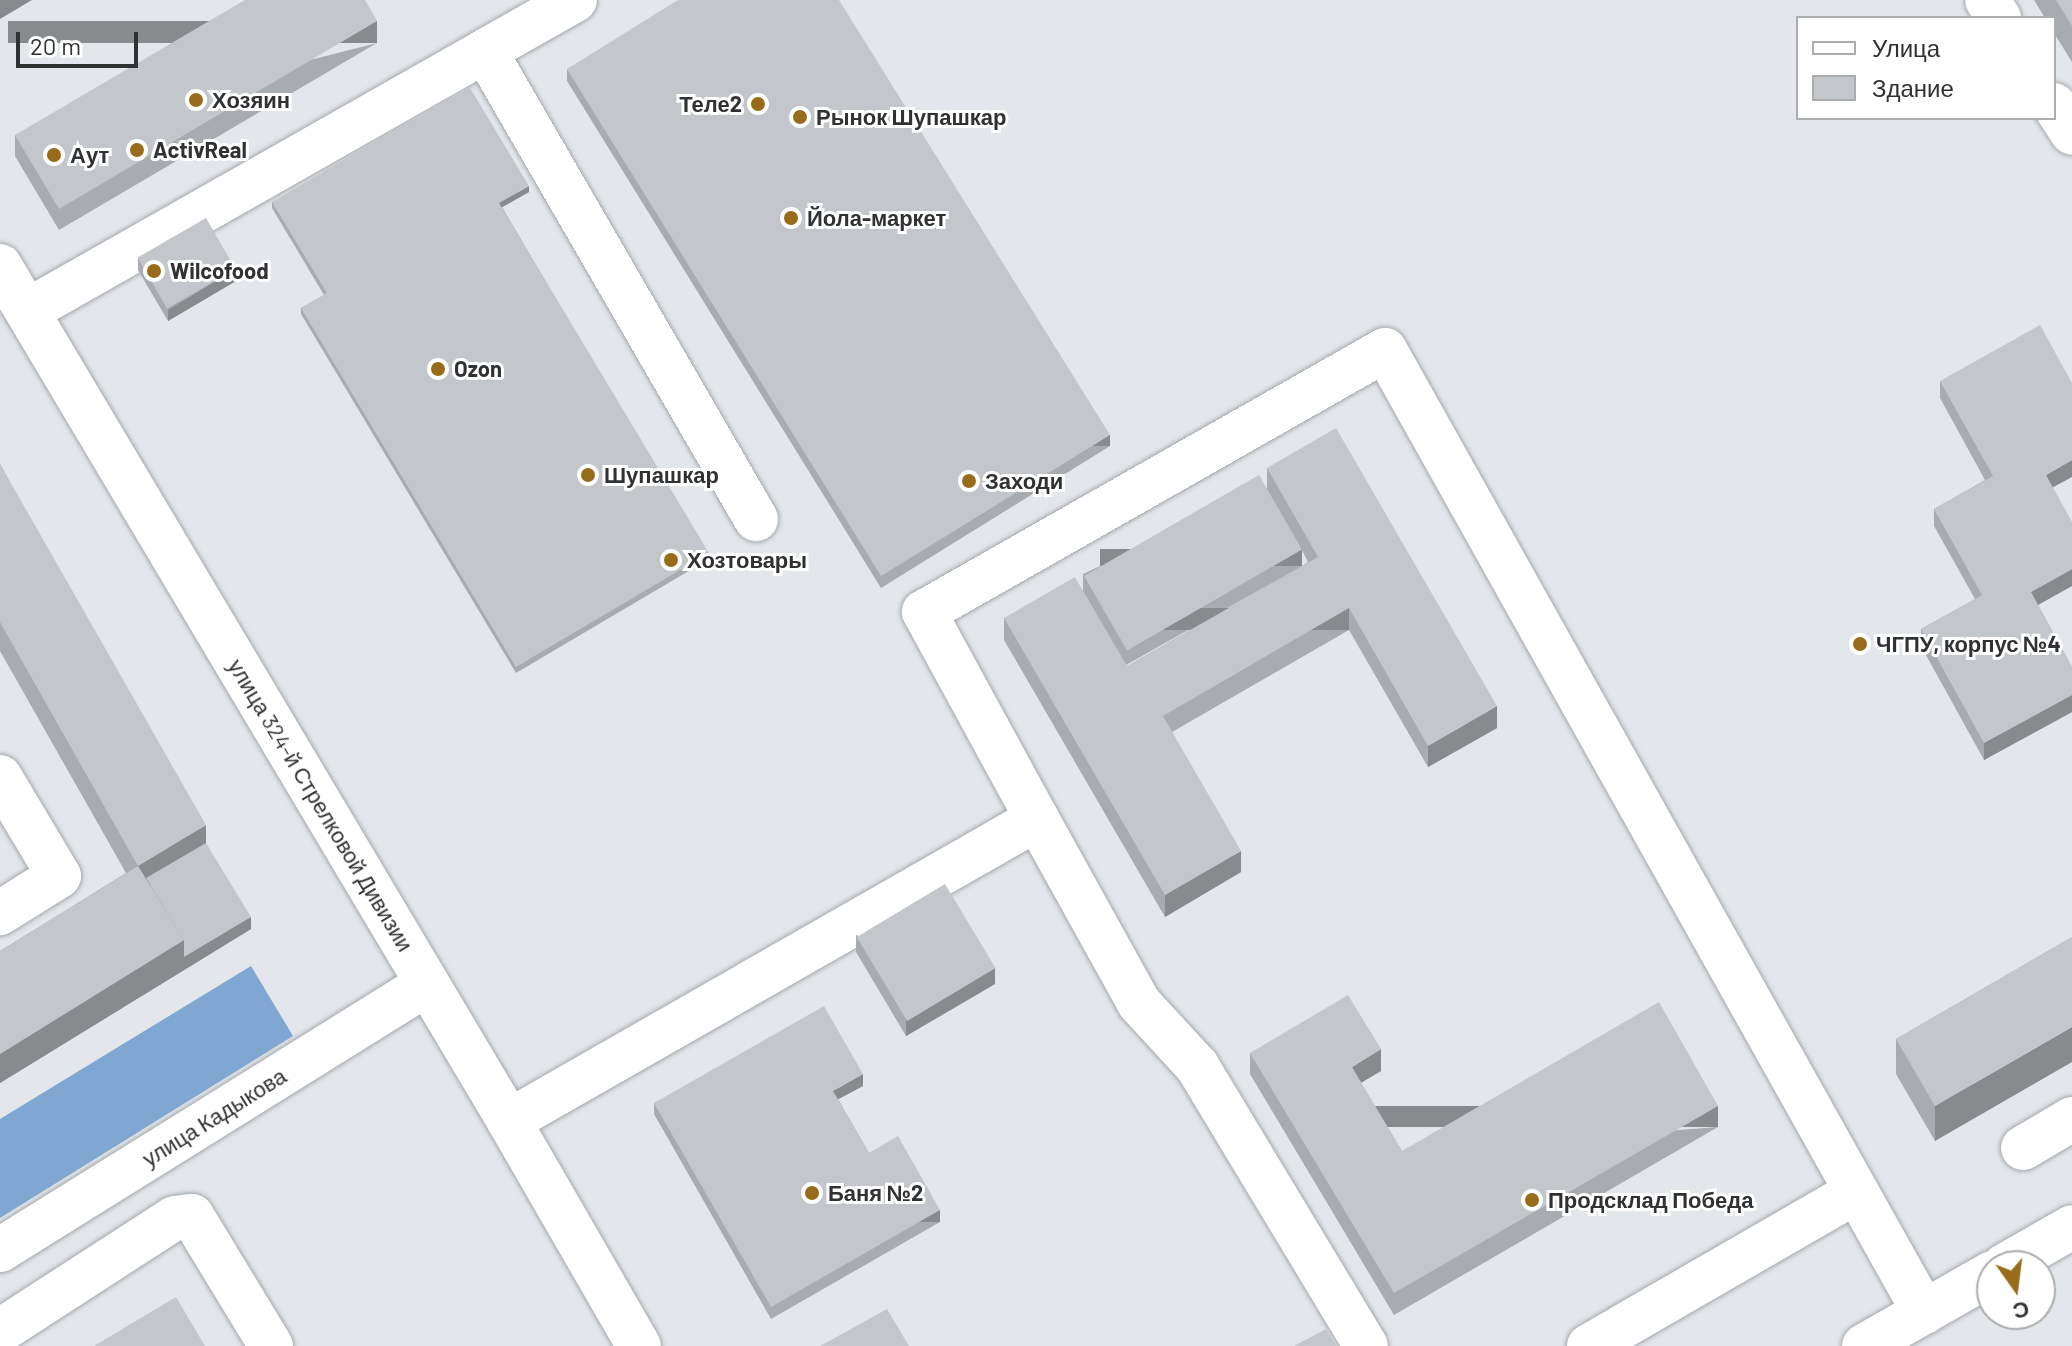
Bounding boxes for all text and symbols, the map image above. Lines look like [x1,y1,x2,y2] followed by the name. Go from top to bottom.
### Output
[20,16,142,66] scale bar
[1796,16,2056,120] legend
[30,31,81,60] text: 20 m
[1872,33,1940,62] text: Улица
[1872,73,1954,102] text: Здание
[212,87,290,113] place label: Хозяин
[187,91,205,109] marker: Хозяин
[679,91,742,117] place label: Теле2
[749,95,767,113] marker: Теле2
[816,104,1006,130] place label: Рынок Шупашкар
[791,108,809,126] marker: Рынок Шупашкар
[153,137,247,163] place label: ActivReal
[128,141,146,159] marker: ActivReal
[70,142,109,168] place label: Аут
[45,146,63,164] marker: Аут
[807,205,946,231] place label: Йола-маркет
[782,209,800,227] marker: Йола-маркет
[170,258,269,284] place label: Wilcofood
[145,262,163,280] marker: Wilcofood
[454,356,502,382] place label: Ozon
[429,360,447,378] marker: Ozon
[604,462,719,488] place label: Шупашкар
[579,466,597,484] marker: Шупашкар
[985,468,1063,494] place label: Заходи
[960,472,978,490] marker: Заходи
[687,547,807,573] place label: Хозтовары
[662,551,680,569] marker: Хозтовары
[1876,631,2061,657] place label: ЧГПУ, корпус №4
[1851,635,1869,653] marker: ЧГПУ, корпус №4
[223,654,419,956] street label: улица 324-й Стрелковой Дивизии
[137,1062,291,1172] street label: улица Кадыкова
[828,1180,923,1206] place label: Баня №2
[803,1184,821,1202] marker: Баня №2
[1548,1187,1753,1213] place label: Продсклад Победа
[1523,1191,1541,1209] marker: Продсклад Победа
[1976,1250,2056,1330] north arrow
[2010,1297,2032,1326] text: С

